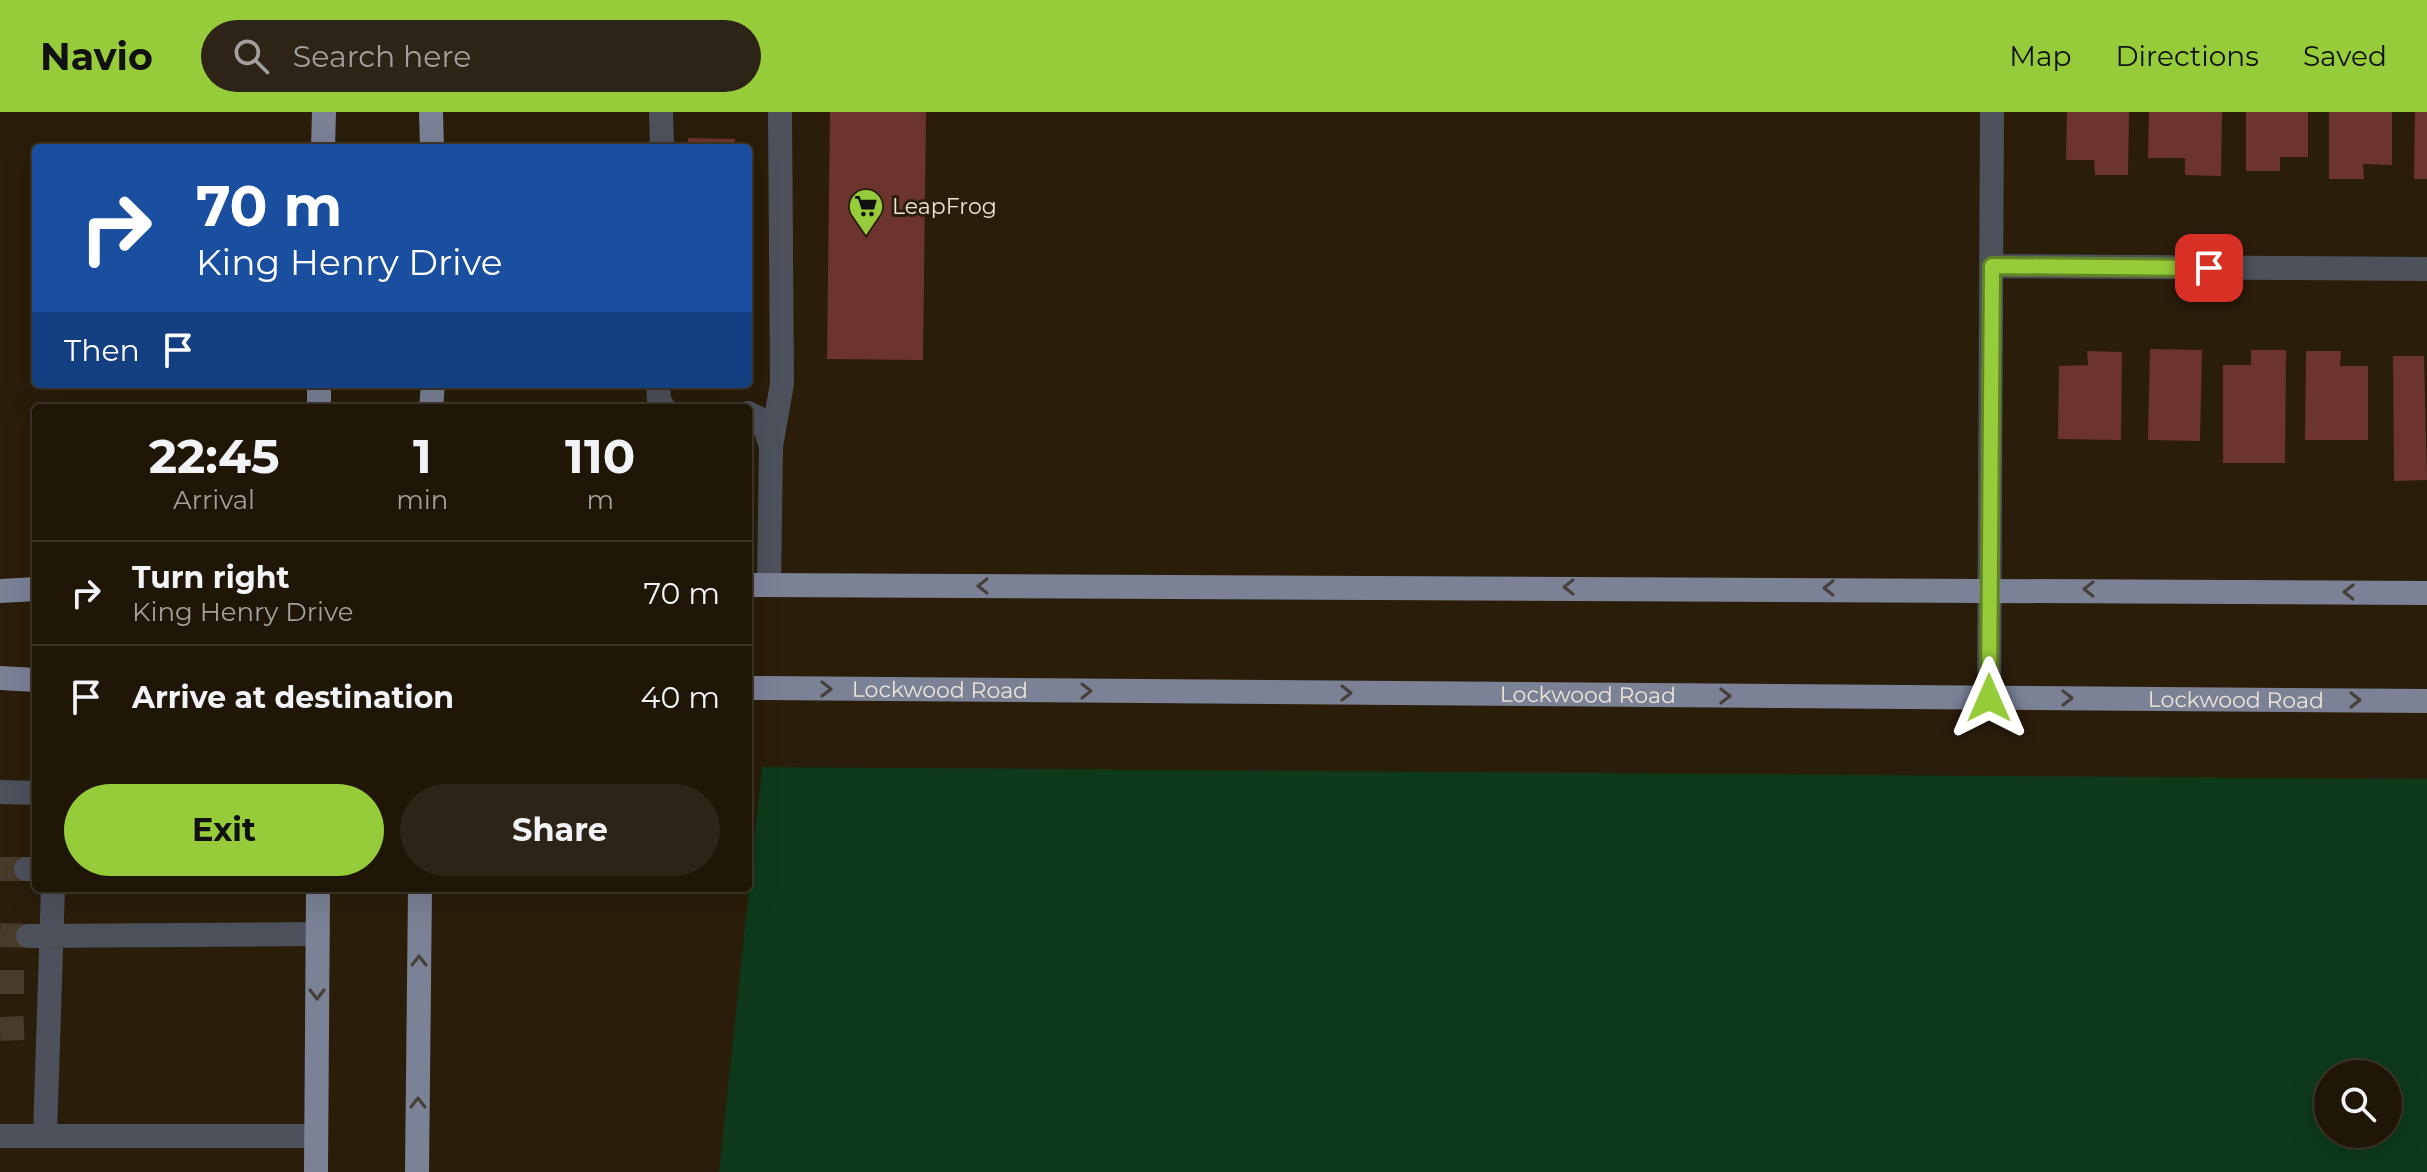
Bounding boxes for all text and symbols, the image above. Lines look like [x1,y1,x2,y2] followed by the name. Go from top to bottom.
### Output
[201,20,761,92] search box
[40,33,153,80] text: Navio
[229,34,273,78] icon: search
[293,38,471,75] text: Search here
[2009,39,2071,73] text: Map
[2115,39,2259,73] text: Directions
[2303,39,2387,73] text: Saved
[196,172,342,240] text: 70 m
[64,176,168,280] icon: right
[847,187,885,237] supermarket icon: LeapFrog
[892,193,997,220] place label: LeapFrog
[2175,234,2243,302] pin
[196,240,503,284] text: King Henry Drive
[2187,246,2231,290] icon: arrive
[156,328,200,372] icon: arrive
[64,332,140,369] text: Then
[149,427,280,485] text: 22:45
[413,427,432,485] text: 1
[565,427,635,485] text: 110
[173,484,255,516] text: Arrival
[396,484,448,516] text: min
[586,484,614,516] text: m
[132,559,289,596] text: Turn right
[64,571,108,615] icon: right
[643,575,720,612] text: 70 m
[976,577,989,595] one-way arrow
[1562,578,1575,596] one-way arrow
[1822,579,1835,597] one-way arrow
[2082,581,2095,598] one-way arrow
[2342,583,2355,601] one-way arrow
[132,596,353,628] text: King Henry Drive
[1947,656,2031,740] position arrow
[64,675,108,719] icon: arrive
[852,676,1028,704] street label: Lockwood Road
[132,679,454,716] text: Arrive at destination
[641,679,720,716] text: 40 m
[820,680,833,697] one-way arrow
[1500,681,1676,709] street label: Lockwood Road
[1080,682,1093,700] one-way arrow
[1340,684,1353,702] one-way arrow
[2148,686,2324,714] street label: Lockwood Road
[1719,687,1732,705] one-way arrow
[2061,689,2074,707] one-way arrow
[2349,692,2362,709] one-way arrow
[64,784,384,876] button: Exit
[400,784,720,876] button: Share
[410,954,428,967] one-way arrow
[308,988,326,1001] one-way arrow
[2314,1060,2402,1148] map controls
[2314,1060,2402,1148] button: search
[409,1096,427,1109] one-way arrow

